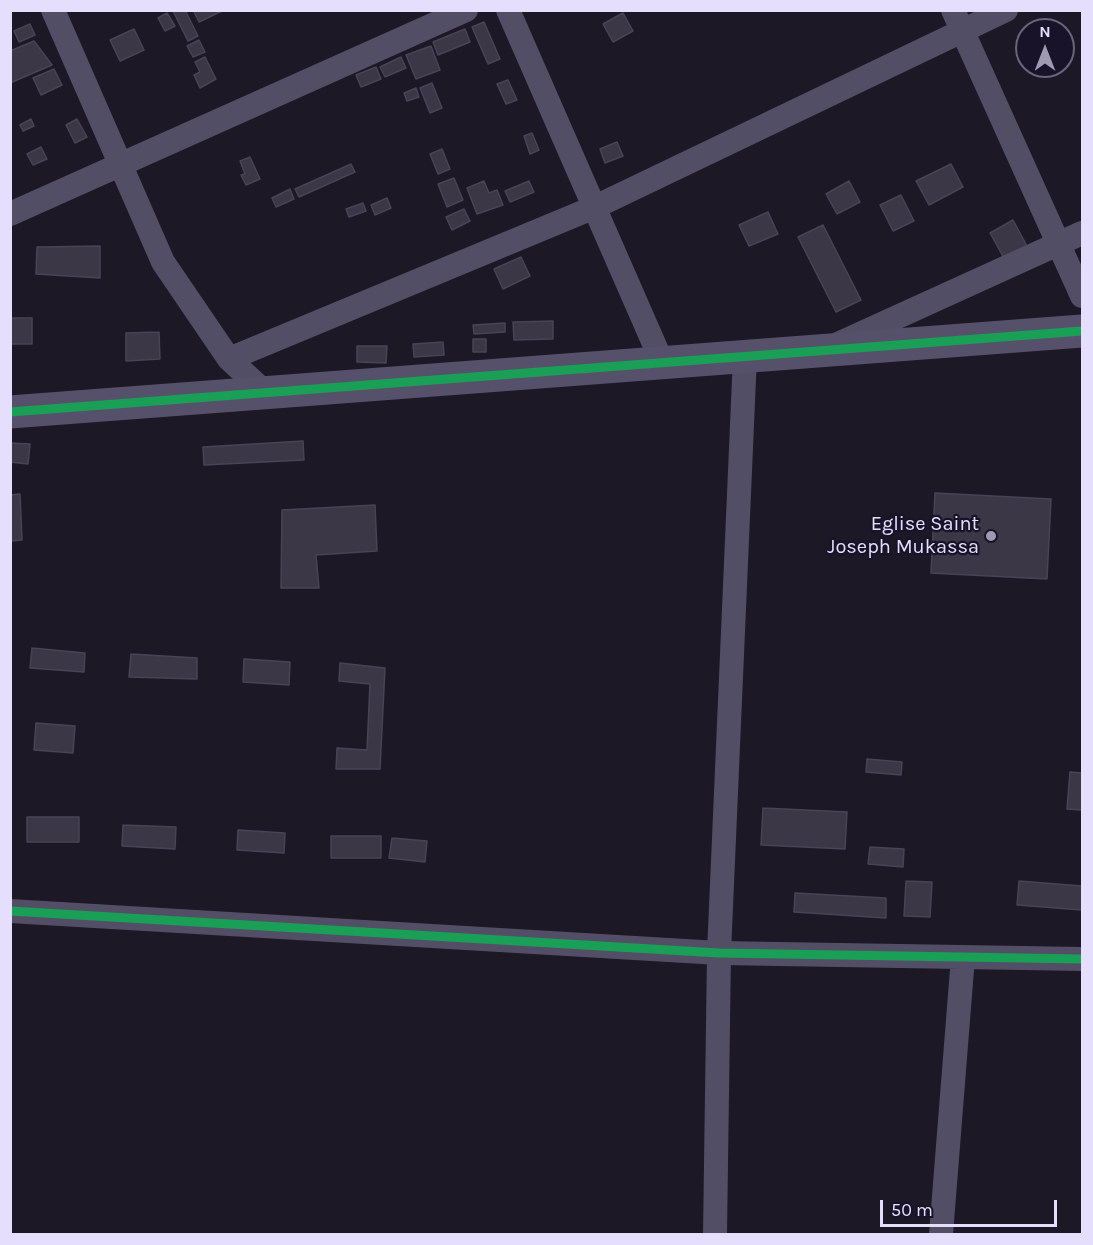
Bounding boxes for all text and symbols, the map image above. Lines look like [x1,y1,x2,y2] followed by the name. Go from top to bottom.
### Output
[1015,18,1075,78] north arrow
[1039,22,1051,41] text: N
[827,512,979,559] place label: Eglise Saint Joseph Mukassa
[984,529,998,543] marker: Eglise Saint Joseph Mukassa
[883,1188,1060,1226] scale bar
[891,1199,933,1221] text: 50 m

